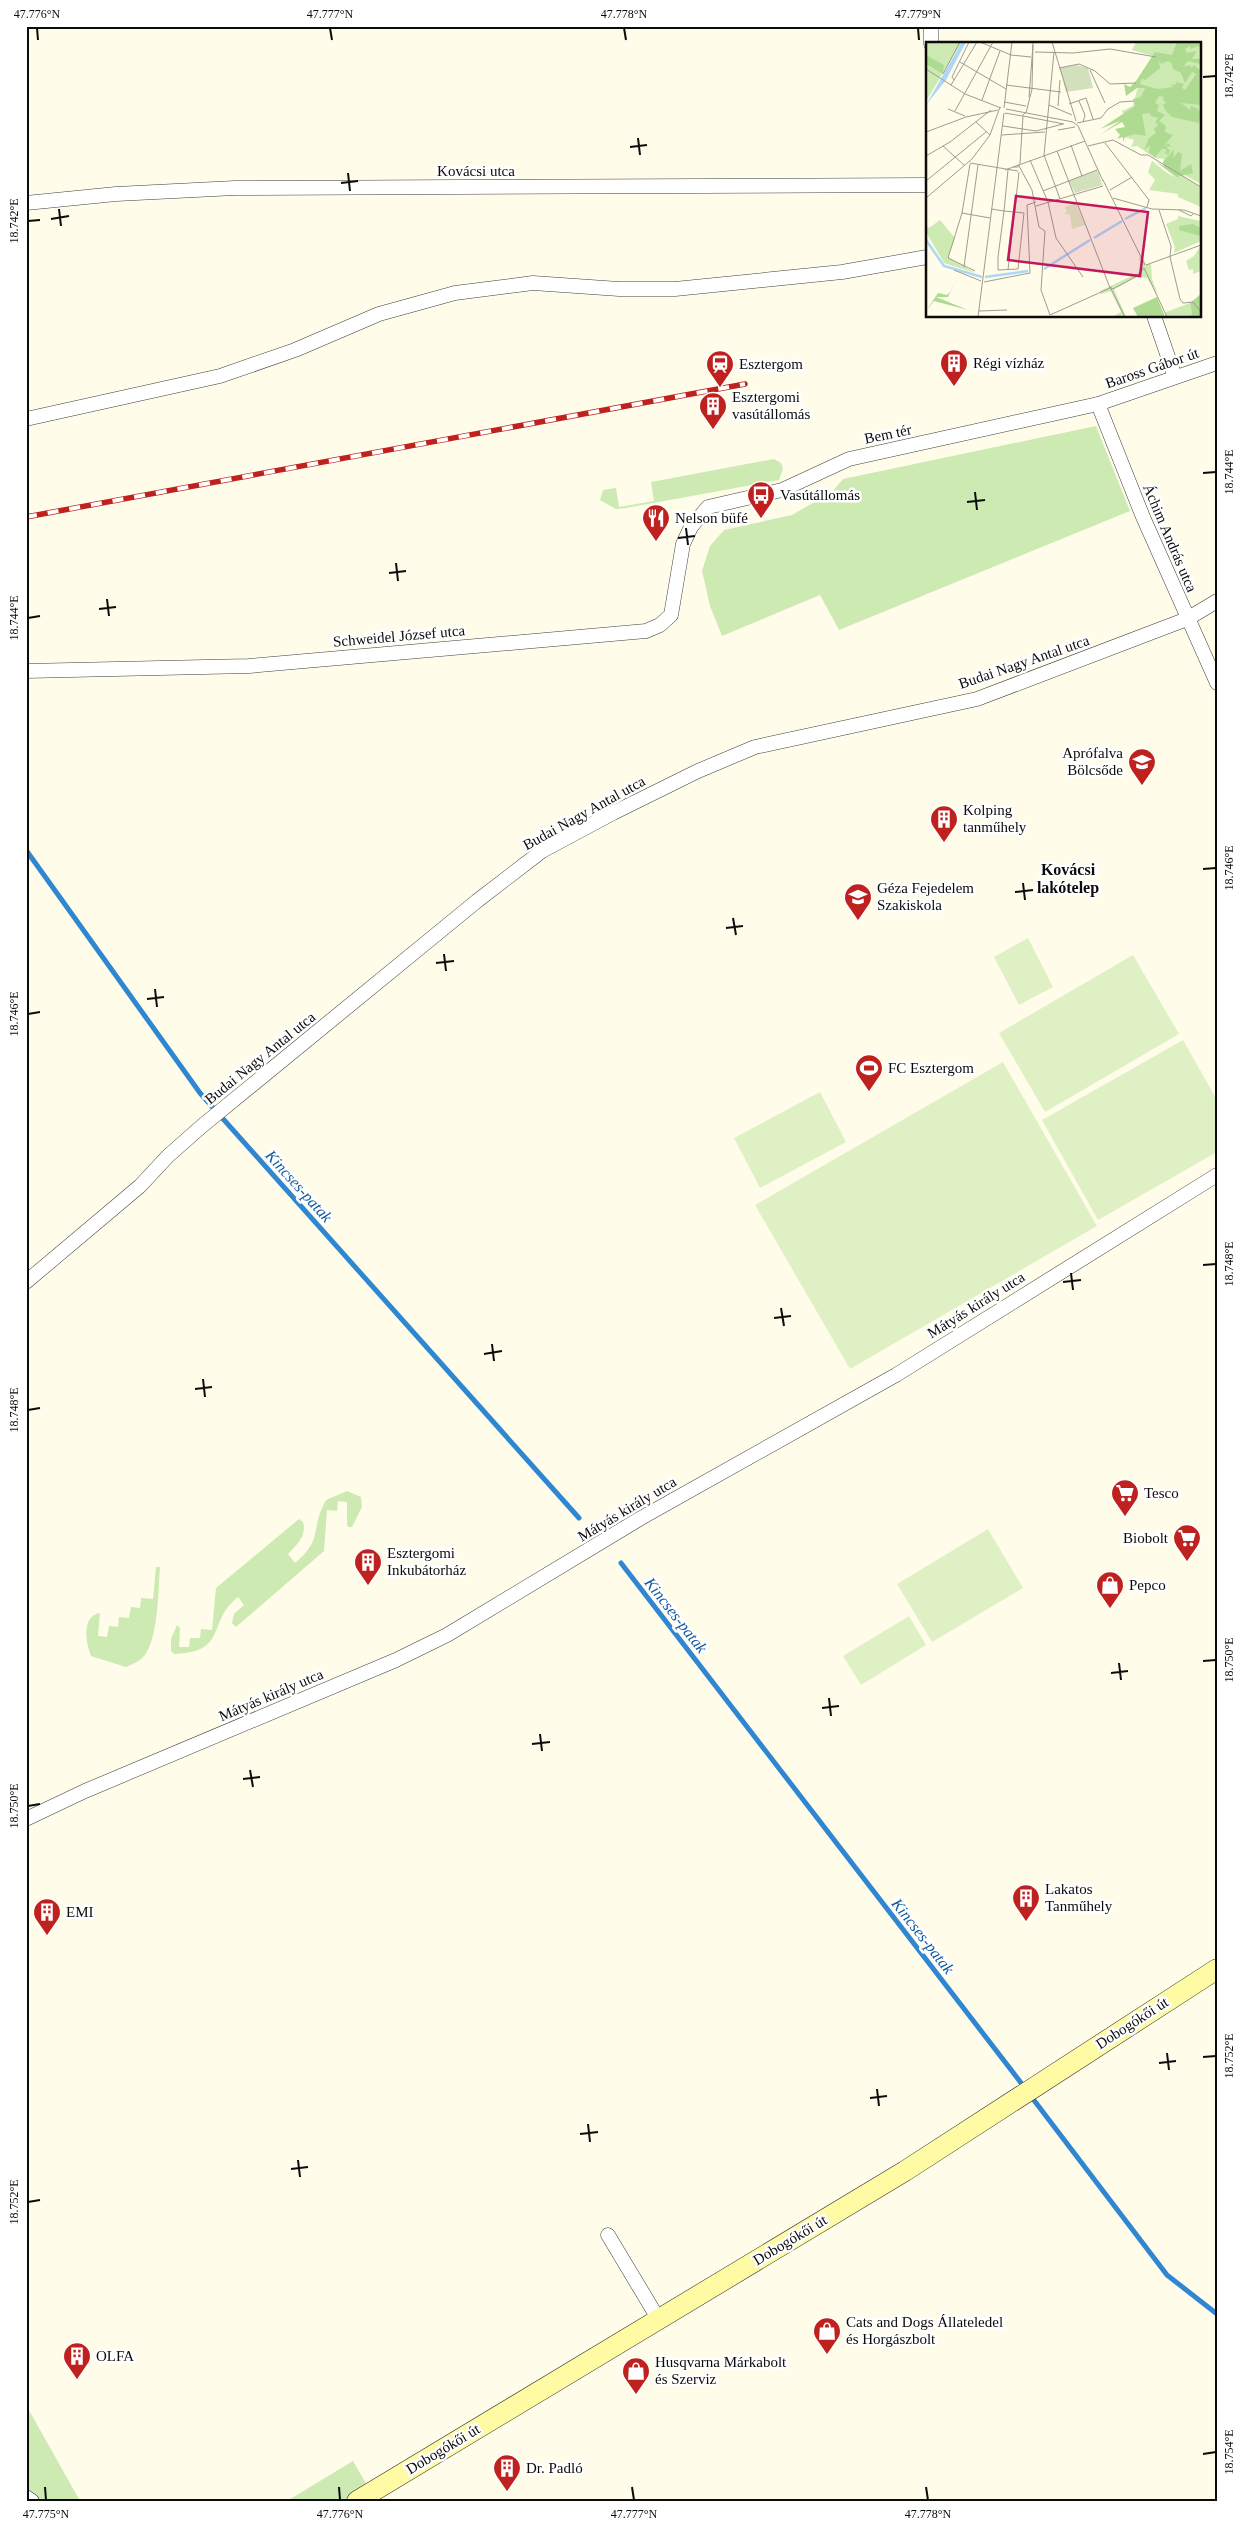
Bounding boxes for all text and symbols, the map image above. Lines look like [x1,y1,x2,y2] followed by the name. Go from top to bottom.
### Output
[14,7,61,21] text: 47.776°N
[307,7,354,21] text: 47.777°N
[601,7,648,21] text: 47.778°N
[895,7,942,21] text: 47.779°N
[926,42,1200,318] inset map
[1222,53,1236,99] text: 18.742°E
[437,163,515,179] street label: Kovácsi utca
[7,198,21,244] text: 18.742°E
[1103,344,1201,391] street label: Baross Gábor út
[939,348,969,387] building icon: Régi vízház
[705,349,735,388] station icon: Esztergom
[973,355,1045,371] place label: Régi vízház
[739,356,803,372] place label: Esztergom
[732,389,810,422] place label: Esztergomi vasútállomás
[698,391,728,430] building icon: Esztergomi vasútállomás
[863,421,913,447] street label: Bem tér
[1222,449,1236,495] text: 18.744°E
[746,480,776,519] bus stop icon: Vasútállomás
[1140,482,1200,595] street label: Áchim András utca
[780,487,860,503] place label: Vasútállomás
[641,503,671,542] restaurant icon: Nelson büfé
[675,510,748,526] place label: Nelson büfé
[7,595,21,641] text: 18.744°E
[332,622,466,650] street label: Schweidel József utca
[957,632,1092,692] street label: Budai Nagy Antal utca
[1062,745,1123,778] place label: Aprófalva Bölcsőde
[1127,747,1157,786] school or university icon: Aprófalva Bölcsőde
[520,773,648,853] street label: Budai Nagy Antal utca
[963,802,1027,835] place label: Kolping tanműhely
[929,804,959,843] building icon: Kolping tanműhely
[1222,845,1236,891] text: 18.746°E
[1037,861,1099,897] district label: Kovácsi lakótelep
[877,880,974,913] place label: Géza Fejedelem Szakiskola
[843,882,873,921] school or university icon: Géza Fejedelem Szakiskola
[7,991,21,1037] text: 18.746°E
[202,1008,319,1107] street label: Budai Nagy Antal utca
[854,1053,884,1092] sports icon: FC Esztergom
[888,1060,974,1076] place label: FC Esztergom
[261,1146,336,1227] water label: Kincses-patak
[1222,1241,1236,1287] text: 18.748°E
[924,1268,1028,1341] street label: Mátyás király utca
[7,1387,21,1433] text: 18.748°E
[575,1473,679,1545] street label: Mátyás király utca
[1110,1478,1140,1517] supermarket icon: Tesco
[1144,1485,1179,1501] place label: Tesco
[1172,1523,1202,1562] supermarket icon: Biobolt
[1123,1530,1169,1546] place label: Biobolt
[387,1545,466,1578] place label: Esztergomi Inkubátorház
[353,1547,383,1586] building icon: Esztergomi Inkubátorház
[1095,1570,1125,1609] shop icon: Pepco
[640,1573,711,1657] water label: Kincses-patak
[1129,1577,1166,1593] place label: Pepco
[1222,1637,1236,1683] text: 18.750°E
[216,1666,326,1724] street label: Mátyás király utca
[7,1783,21,1829] text: 18.750°E
[1045,1881,1113,1914] place label: Lakatos Tanműhely
[1011,1883,1041,1922] building icon: Lakatos Tanműhely
[887,1894,958,1978] water label: Kincses-patak
[32,1897,62,1936] building icon: EMI
[66,1904,94,1920] place label: EMI
[1093,1993,1172,2052] street label: Dobogókői út
[1222,2033,1236,2079] text: 18.752°E
[7,2179,21,2225] text: 18.752°E
[750,2211,830,2268] street label: Dobogókői út
[846,2314,1003,2347] place label: Cats and Dogs Állateledel és Horgászbolt
[812,2316,842,2355] shop icon: Cats and Dogs Állateledel és Horgászbolt
[62,2341,92,2380] building icon: OLFA
[96,2348,134,2364] place label: OLFA
[655,2354,787,2387] place label: Husqvarna Márkabolt és Szerviz
[621,2356,651,2395] shop icon: Husqvarna Márkabolt és Szerviz
[403,2420,483,2477] street label: Dobogókői út
[1222,2429,1236,2475] text: 18.754°E
[492,2453,522,2492] building icon: Dr. Padló
[526,2460,583,2476] place label: Dr. Padló
[23,2507,70,2521] text: 47.775°N
[317,2507,364,2521] text: 47.776°N
[611,2507,658,2521] text: 47.777°N
[905,2507,952,2521] text: 47.778°N

